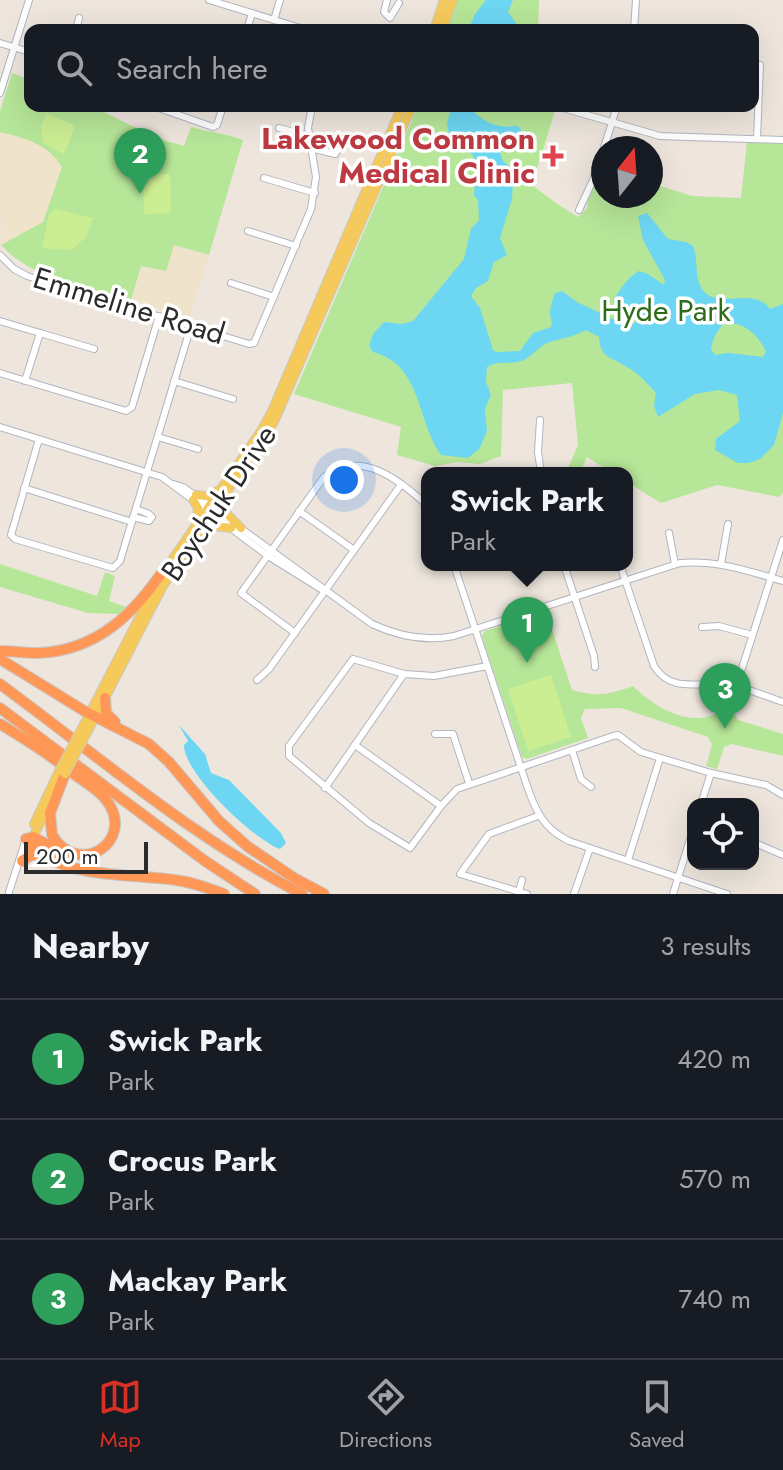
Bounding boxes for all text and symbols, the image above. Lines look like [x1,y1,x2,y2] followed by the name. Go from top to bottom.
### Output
[24,24,759,112] search box
[52,46,96,90] icon: search
[116,47,268,90] text: Search here
[261,117,535,194] place label: Lakewood Common Medical Clinic
[114,128,166,194] pin: 2
[591,136,663,208] north arrow
[542,145,564,167] marker: Lakewood Common Medical Clinic
[28,256,230,355] street label: Emmeline Road
[601,289,732,332] park label: Hyde Park
[150,416,287,589] street label: Boychuk Drive
[324,460,364,500] your location
[421,467,633,571] popup
[450,479,604,522] text: Swick Park
[450,522,496,560] text: Park
[501,597,553,663] pin: 1
[699,663,751,729] pin: 3
[687,798,759,870] map controls
[687,798,759,870] button: locate
[24,838,148,874] scale bar
[36,840,99,872] text: 200 m
[32,922,149,971] text: Nearby
[660,927,751,965] text: 3 results
[108,1019,263,1062] text: Swick Park
[51,1040,65,1078] text: 1
[677,1040,751,1078] text: 420 m
[108,1062,154,1100] text: Park
[108,1139,277,1182] text: Crocus Park
[49,1160,67,1198] text: 2
[679,1160,751,1198] text: 570 m
[108,1182,154,1220] text: Park
[108,1259,287,1302] text: Mackay Park
[50,1280,66,1318] text: 3
[679,1280,751,1318] text: 740 m
[108,1302,154,1340] text: Park
[98,1375,142,1455] tab: Map
[339,1375,432,1455] tab: Directions
[629,1375,685,1455] tab: Saved

